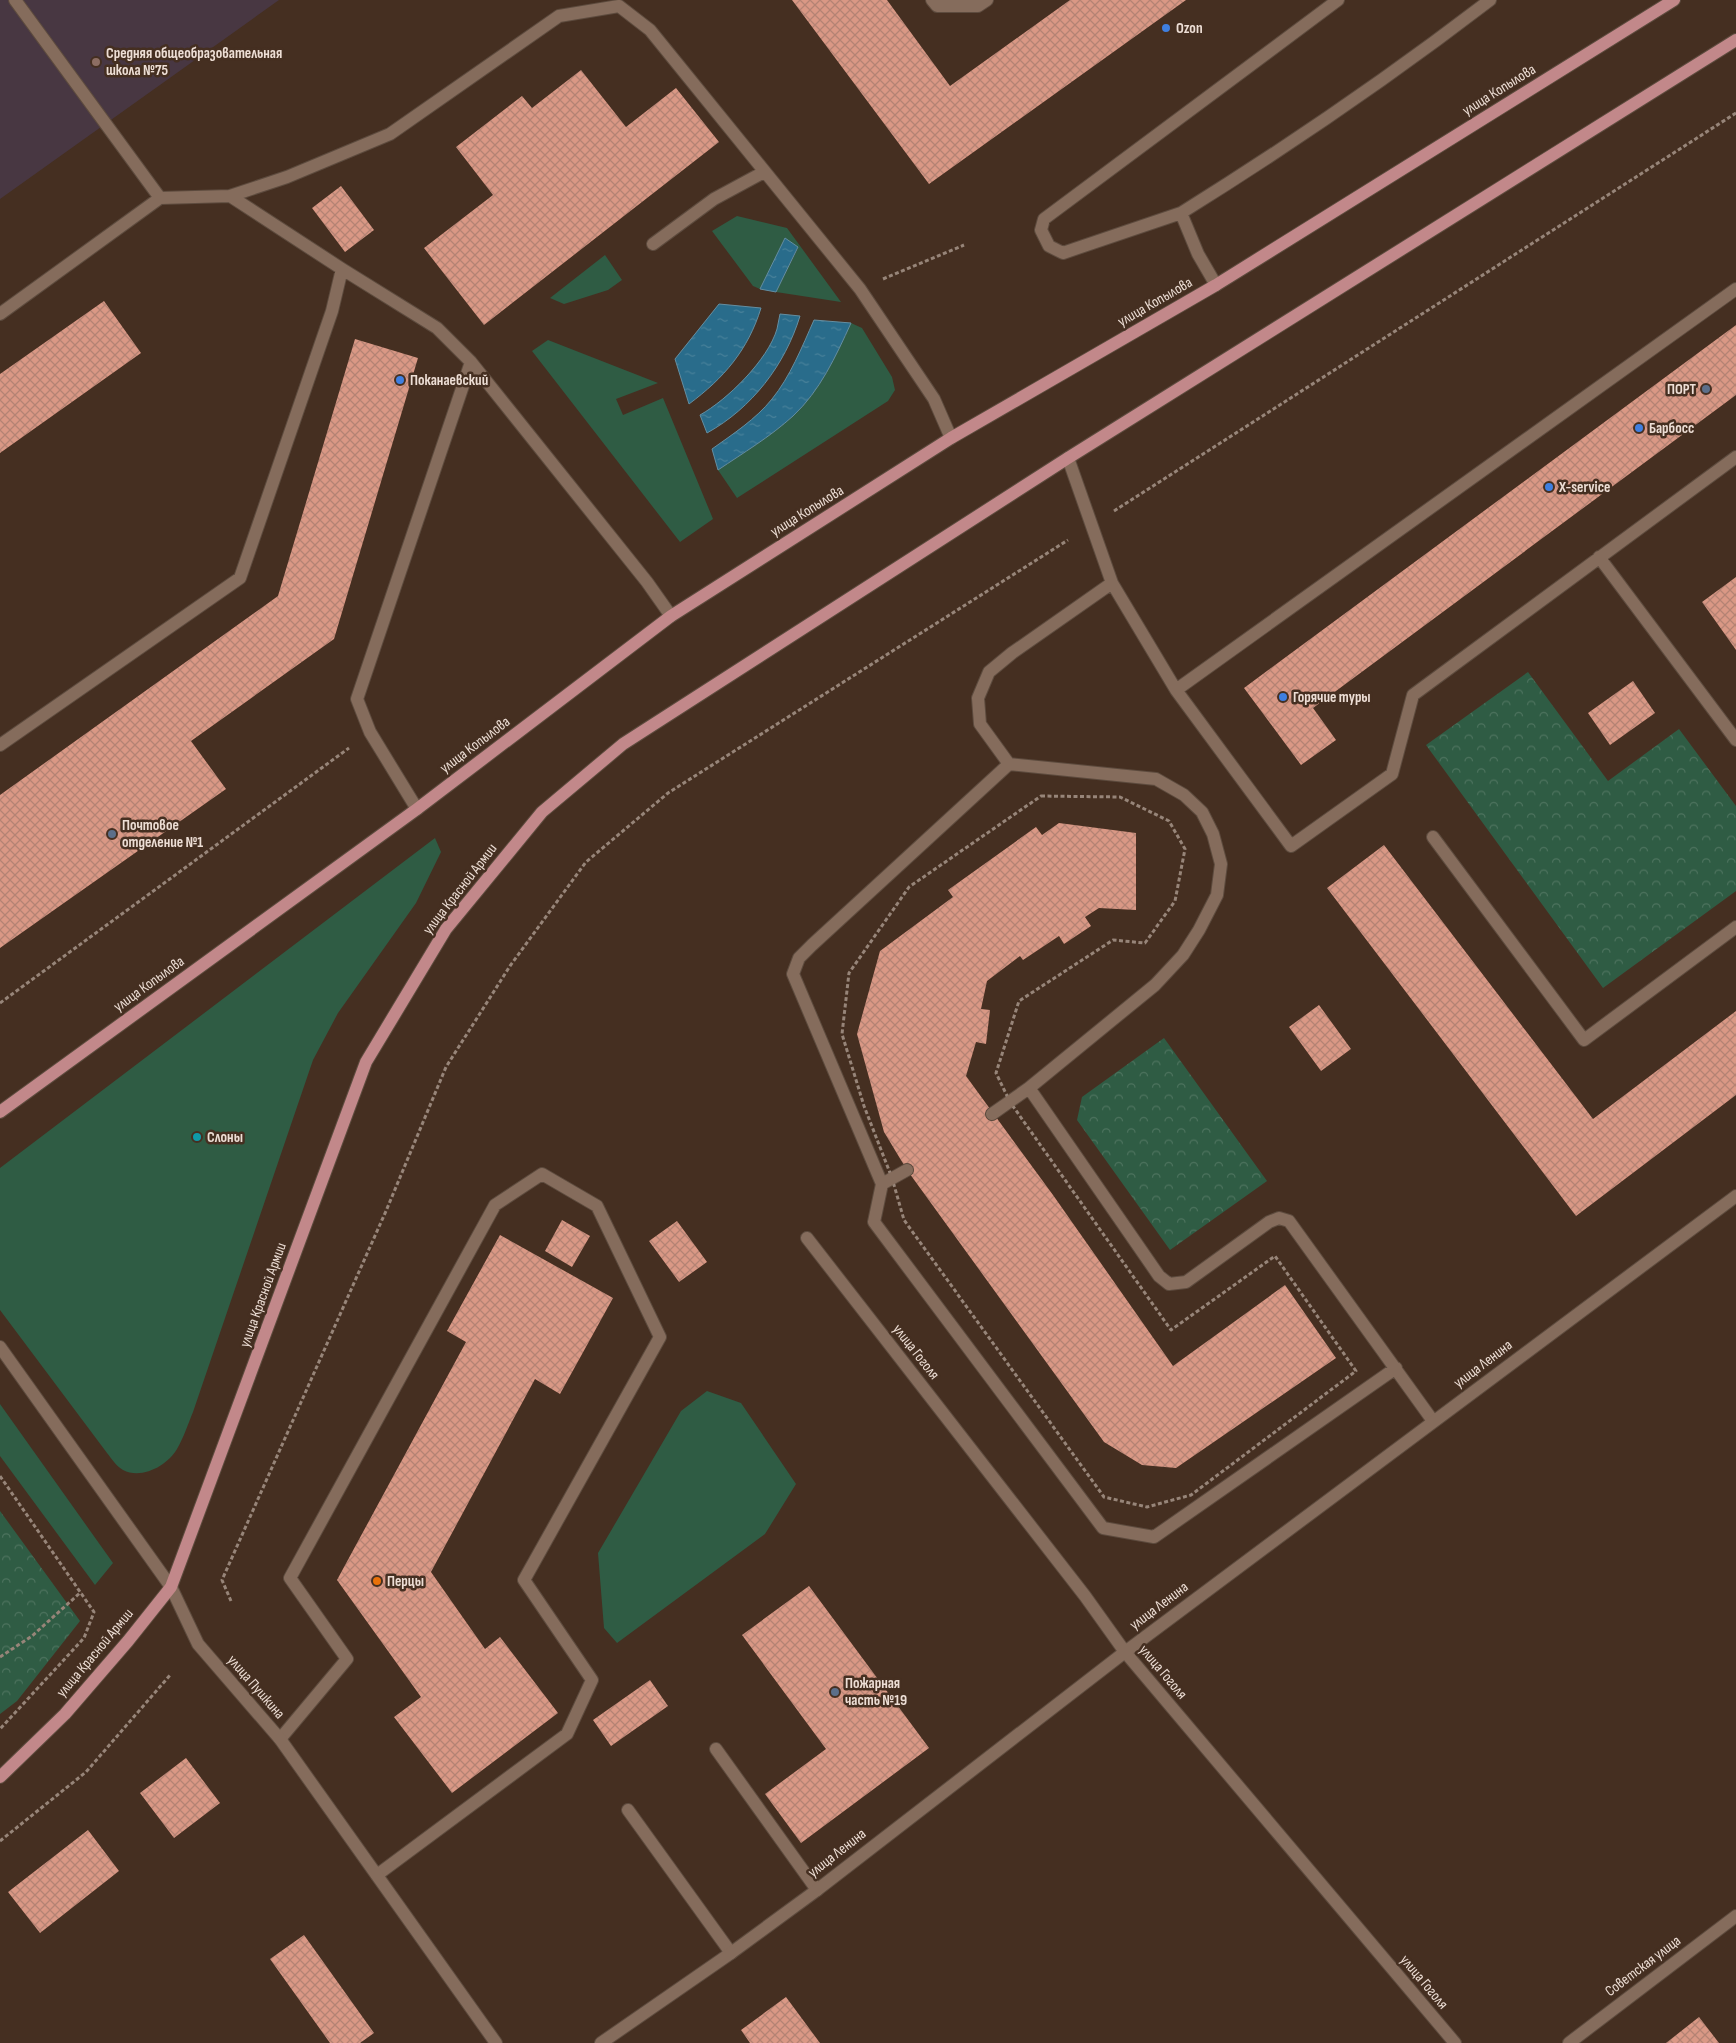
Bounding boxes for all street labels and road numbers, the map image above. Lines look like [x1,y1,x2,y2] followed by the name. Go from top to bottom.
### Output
[1459,60,1539,120] street label: улица Копылова
[1114,273,1196,331] street label: улица Копылова
[767,481,847,541] street label: улица Копылова
[436,712,514,778] street label: улица Копылова
[419,840,501,938] street label: улица Красной Армии
[110,952,188,1016] street label: улица Копылова
[235,1240,291,1350] street label: улица Красной Армии
[888,1320,944,1384] street label: улица Гоголя
[1450,1336,1516,1392] street label: улица Ленина
[1126,1578,1192,1634] street label: улица Ленина
[52,1605,138,1701] street label: улица Красной Армии
[1135,1641,1191,1703] street label: улица Гоголя
[223,1651,289,1723] street label: улица Пушкина
[804,1824,870,1882] street label: улица Ленина
[1601,1931,1685,2001] street label: Советская улица
[1396,1951,1452,2013] street label: улица Гоголя

